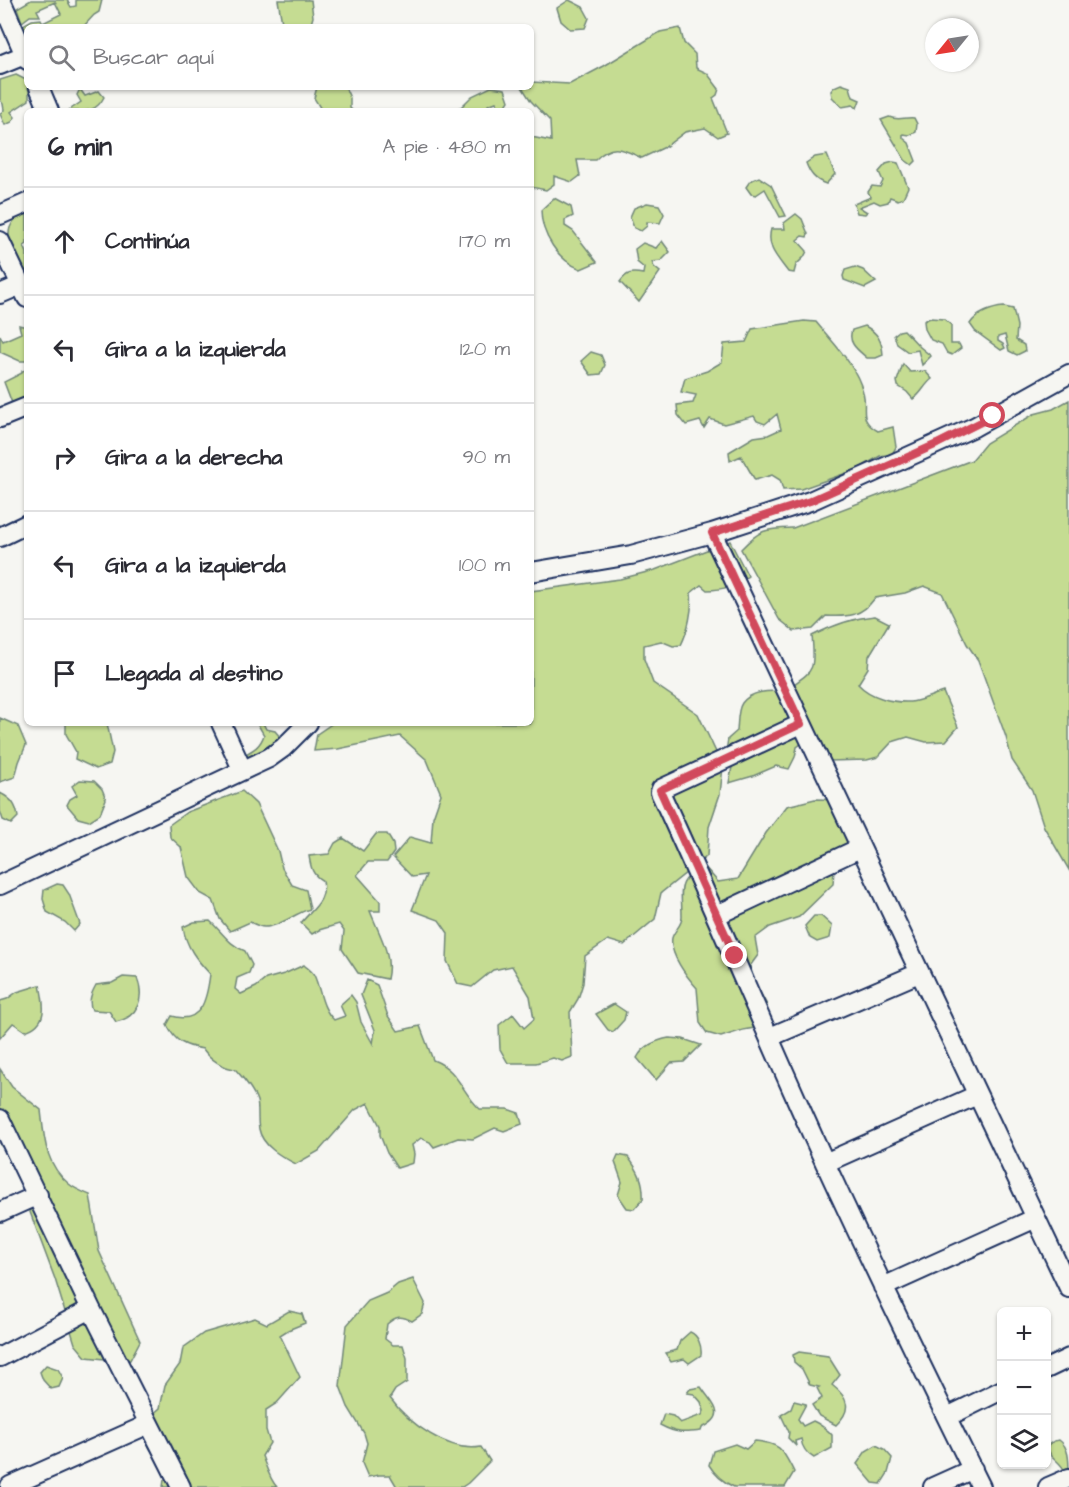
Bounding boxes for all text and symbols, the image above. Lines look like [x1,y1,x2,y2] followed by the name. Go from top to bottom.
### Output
[925,18,979,72] north arrow
[24,24,534,90] search box
[45,41,78,74] icon: search
[93,42,214,73] text: Buscar aquí
[48,129,112,165] text: 6 min
[383,133,510,161] text: A pie · 480 m
[48,225,81,258] icon: ahead
[105,226,190,257] text: Continúa
[459,227,510,255] text: 170 m
[48,333,81,366] icon: left
[105,334,286,365] text: Gira a la izquierda
[460,335,510,363] text: 120 m
[979,402,1005,428] route start
[48,441,81,474] icon: right
[105,442,282,473] text: Gira a la derecha
[462,443,510,471] text: 90 m
[48,549,81,582] icon: left
[105,550,286,581] text: Gira a la izquierda
[459,551,510,579] text: 100 m
[48,657,81,690] icon: arrive
[105,658,283,689] text: Llegada al destino
[721,942,747,968] route end
[997,1307,1051,1469] map controls
[997,1307,1051,1361] button: +
[997,1361,1051,1415] button: −
[997,1415,1051,1469] button: layers

